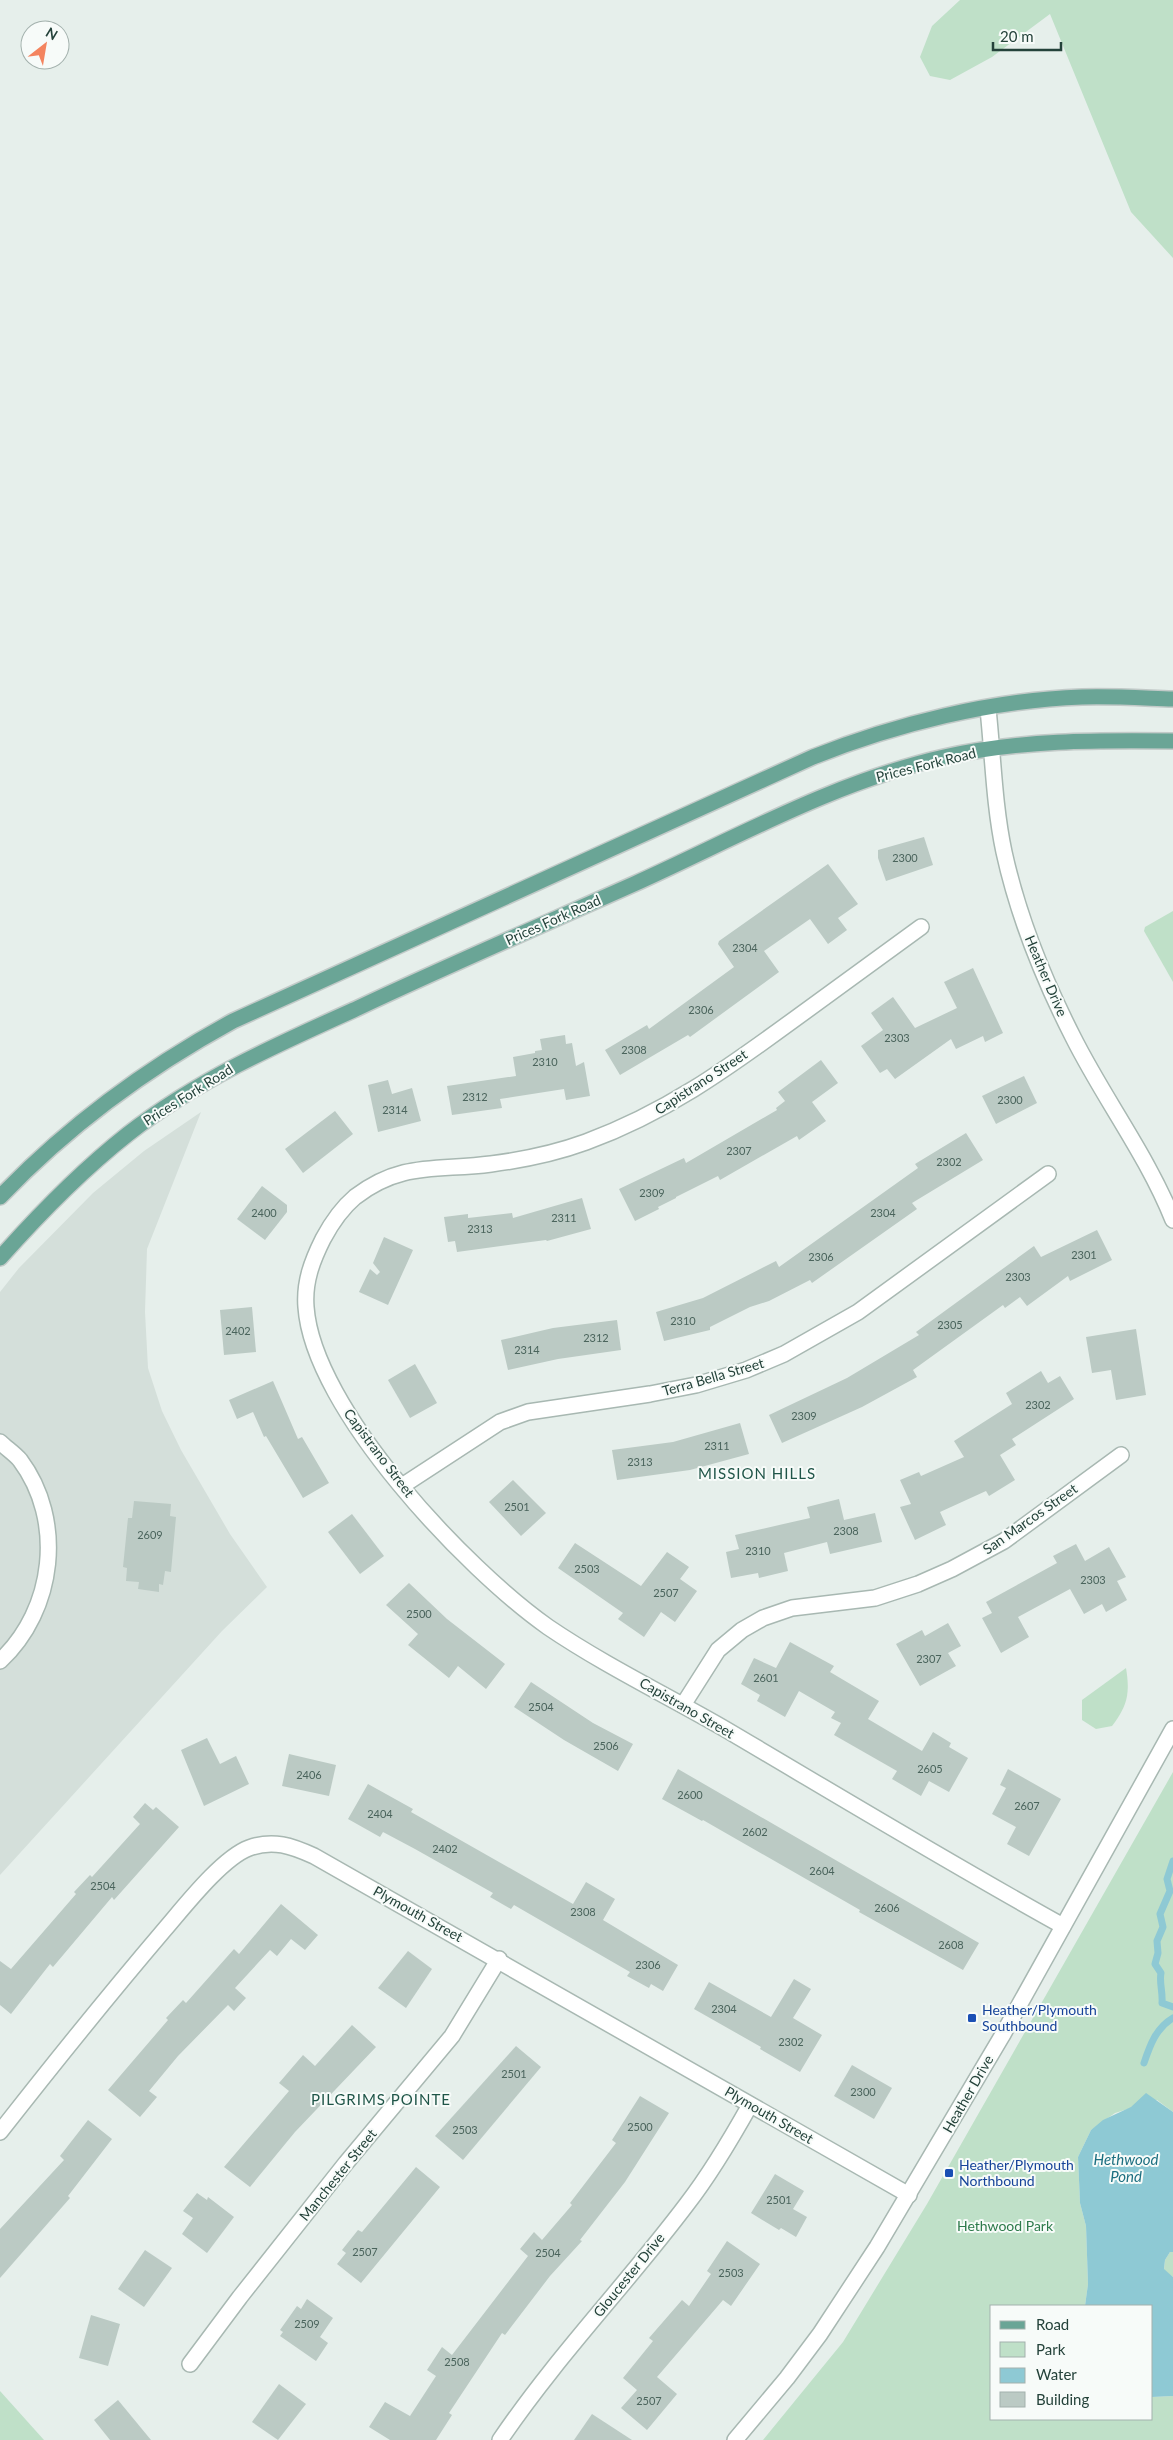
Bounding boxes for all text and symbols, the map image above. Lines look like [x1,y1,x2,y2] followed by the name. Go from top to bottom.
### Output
[20,20,70,70] north arrow
[993,20,1060,52] scale bar
[43,23,61,43] text: N
[1000,27,1034,45] text: 20 m
[874,744,978,785] street label: Prices Fork Road
[892,851,918,864] house number: 2300
[503,891,603,948] street label: Prices Fork Road
[1022,933,1071,1019] street label: Heather Drive
[732,941,758,954] house number: 2304
[688,1003,714,1016] house number: 2306
[884,1031,910,1044] house number: 2303
[621,1043,647,1056] house number: 2308
[651,1045,750,1118] street label: Capistrano Street
[532,1055,558,1068] house number: 2310
[140,1060,236,1129] street label: Prices Fork Road
[462,1090,488,1103] house number: 2312
[997,1093,1023,1106] house number: 2300
[382,1103,408,1116] house number: 2314
[726,1144,752,1157] house number: 2307
[936,1155,962,1168] house number: 2302
[639,1186,665,1199] house number: 2309
[251,1206,277,1219] house number: 2400
[870,1206,896,1219] house number: 2304
[551,1211,577,1224] house number: 2311
[467,1222,493,1235] house number: 2313
[1071,1248,1097,1261] house number: 2301
[808,1250,834,1263] house number: 2306
[1005,1270,1031,1283] house number: 2303
[670,1314,696,1327] house number: 2310
[937,1318,963,1331] house number: 2305
[225,1324,251,1337] house number: 2402
[583,1331,609,1344] house number: 2312
[514,1343,540,1356] house number: 2314
[660,1354,766,1399] street label: Terra Bella Street
[1025,1398,1051,1411] house number: 2302
[340,1405,418,1500] street label: Capistrano Street
[791,1409,817,1422] house number: 2309
[704,1439,730,1452] house number: 2311
[627,1455,653,1468] house number: 2313
[698,1464,816,1482] district label: MISSION HILLS
[979,1480,1080,1558] street label: San Marcos Street
[504,1500,530,1513] house number: 2501
[833,1524,859,1537] house number: 2308
[137,1528,163,1541] house number: 2609
[745,1544,771,1557] house number: 2310
[574,1562,600,1575] house number: 2503
[1080,1573,1106,1586] house number: 2303
[653,1586,679,1599] house number: 2507
[406,1607,432,1620] house number: 2500
[916,1652,942,1665] house number: 2307
[753,1671,779,1684] house number: 2601
[637,1674,738,1742] street label: Capistrano Street
[528,1700,554,1713] house number: 2504
[593,1739,619,1752] house number: 2506
[917,1762,943,1775] house number: 2605
[296,1768,322,1781] house number: 2406
[677,1788,703,1801] house number: 2600
[1014,1799,1040,1812] house number: 2607
[367,1807,393,1820] house number: 2404
[742,1825,768,1838] house number: 2602
[432,1842,458,1855] house number: 2402
[809,1864,835,1877] house number: 2604
[90,1879,116,1892] house number: 2504
[371,1882,466,1945] street label: Plymouth Street
[874,1901,900,1914] house number: 2606
[570,1905,596,1918] house number: 2308
[938,1938,964,1951] house number: 2608
[635,1958,661,1971] house number: 2306
[982,2001,1097,2034] place label: Heather/Plymouth Southbound
[711,2002,737,2015] house number: 2304
[966,2012,978,2024] marker: Heather/Plymouth Southbound
[778,2035,804,2048] house number: 2302
[939,2052,997,2136] street label: Heather Drive
[501,2067,527,2080] house number: 2501
[722,2082,817,2147] street label: Plymouth Street
[850,2085,876,2098] house number: 2300
[311,2090,451,2108] district label: PILGRIMS POINTE
[627,2120,653,2133] house number: 2500
[452,2123,478,2136] house number: 2503
[295,2125,380,2224] street label: Manchester Street
[1094,2150,1159,2185] water label: Hethwood Pond
[959,2156,1074,2189] place label: Heather/Plymouth Northbound
[943,2167,955,2179] marker: Heather/Plymouth Northbound
[766,2193,792,2206] house number: 2501
[957,2217,1054,2234] park label: Hethwood Park
[589,2229,668,2320] street label: Gloucester Drive
[352,2245,378,2258] house number: 2507
[535,2246,561,2259] house number: 2504
[718,2266,744,2279] house number: 2503
[990,2305,1153,2420] legend
[1036,2315,1069,2333] text: Road
[294,2317,320,2330] house number: 2509
[1036,2340,1066,2358] text: Park
[444,2355,470,2368] house number: 2508
[1036,2365,1077,2383] text: Water
[1036,2390,1089,2408] text: Building
[636,2394,662,2407] house number: 2507

